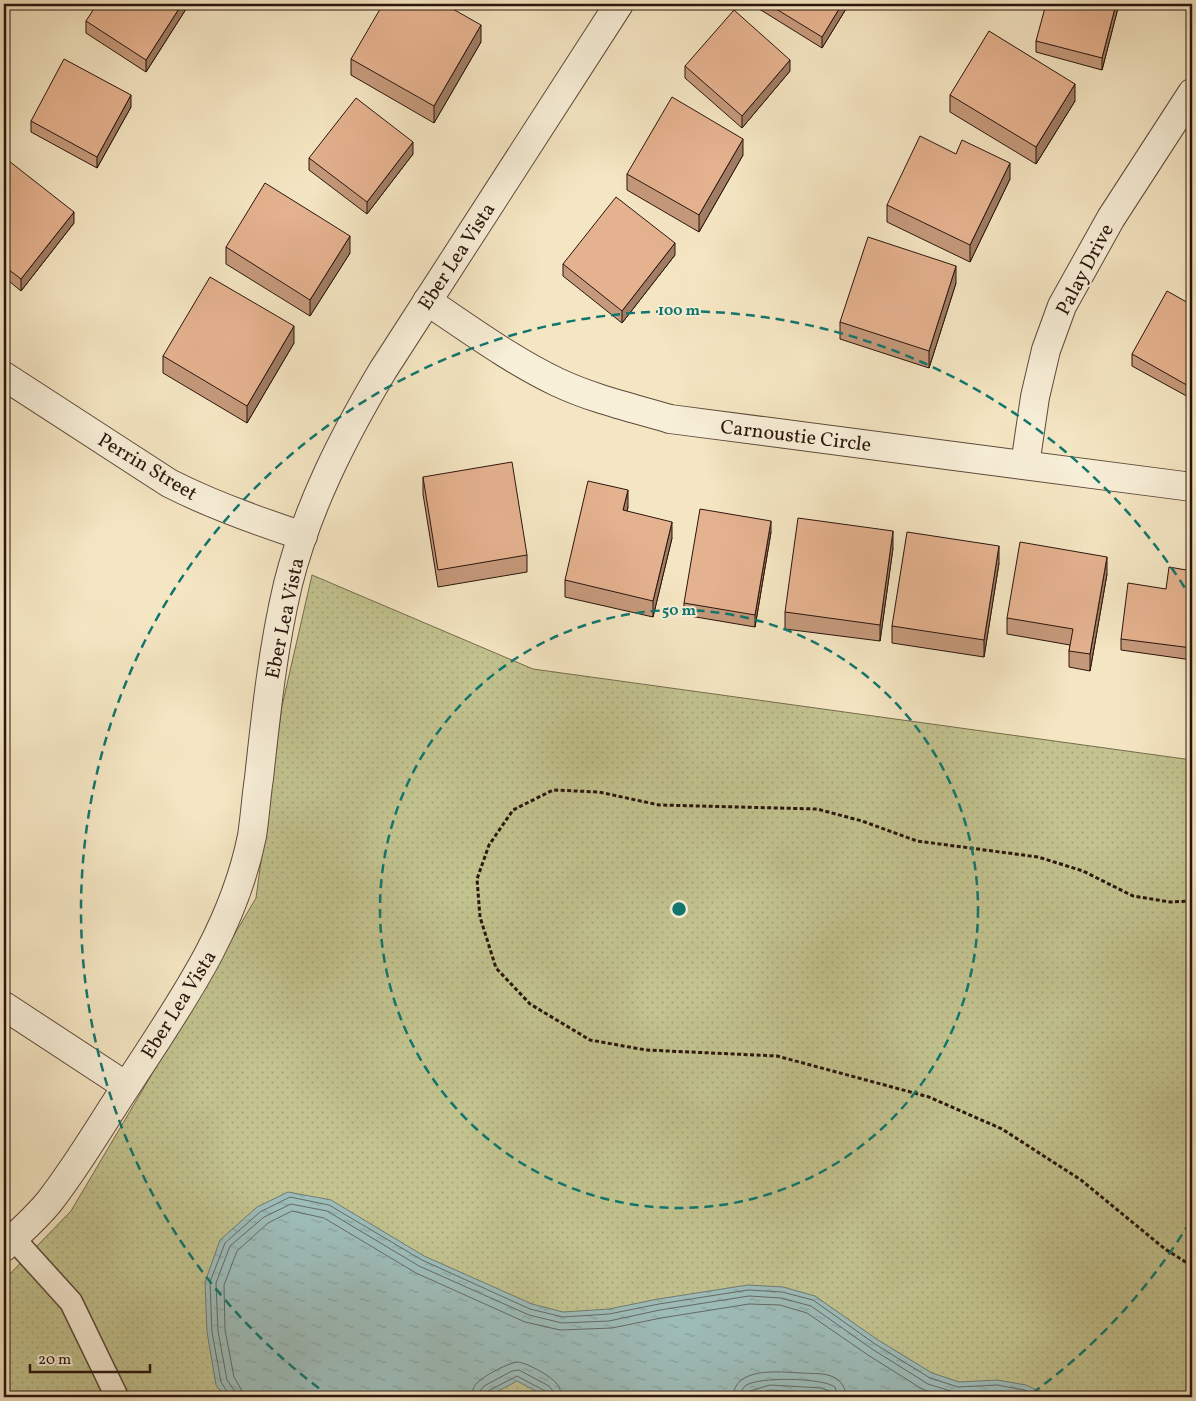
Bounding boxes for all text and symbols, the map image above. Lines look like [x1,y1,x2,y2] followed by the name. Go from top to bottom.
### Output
[412,198,503,316] street label: Eber Lea Vista
[1050,219,1122,321] street label: Palay Drive
[658,301,701,322] text: 100 m
[719,414,873,460] street label: Carnoustie Circle
[92,427,202,509] street label: Perrin Street
[259,555,312,682] street label: Eber Lea Vista
[662,601,696,622] text: 50 m
[670,900,688,918] centre of rings
[135,945,224,1065] street label: Eber Lea Vista
[30,1341,150,1373] scale bar
[38,1350,71,1371] text: 20 m

